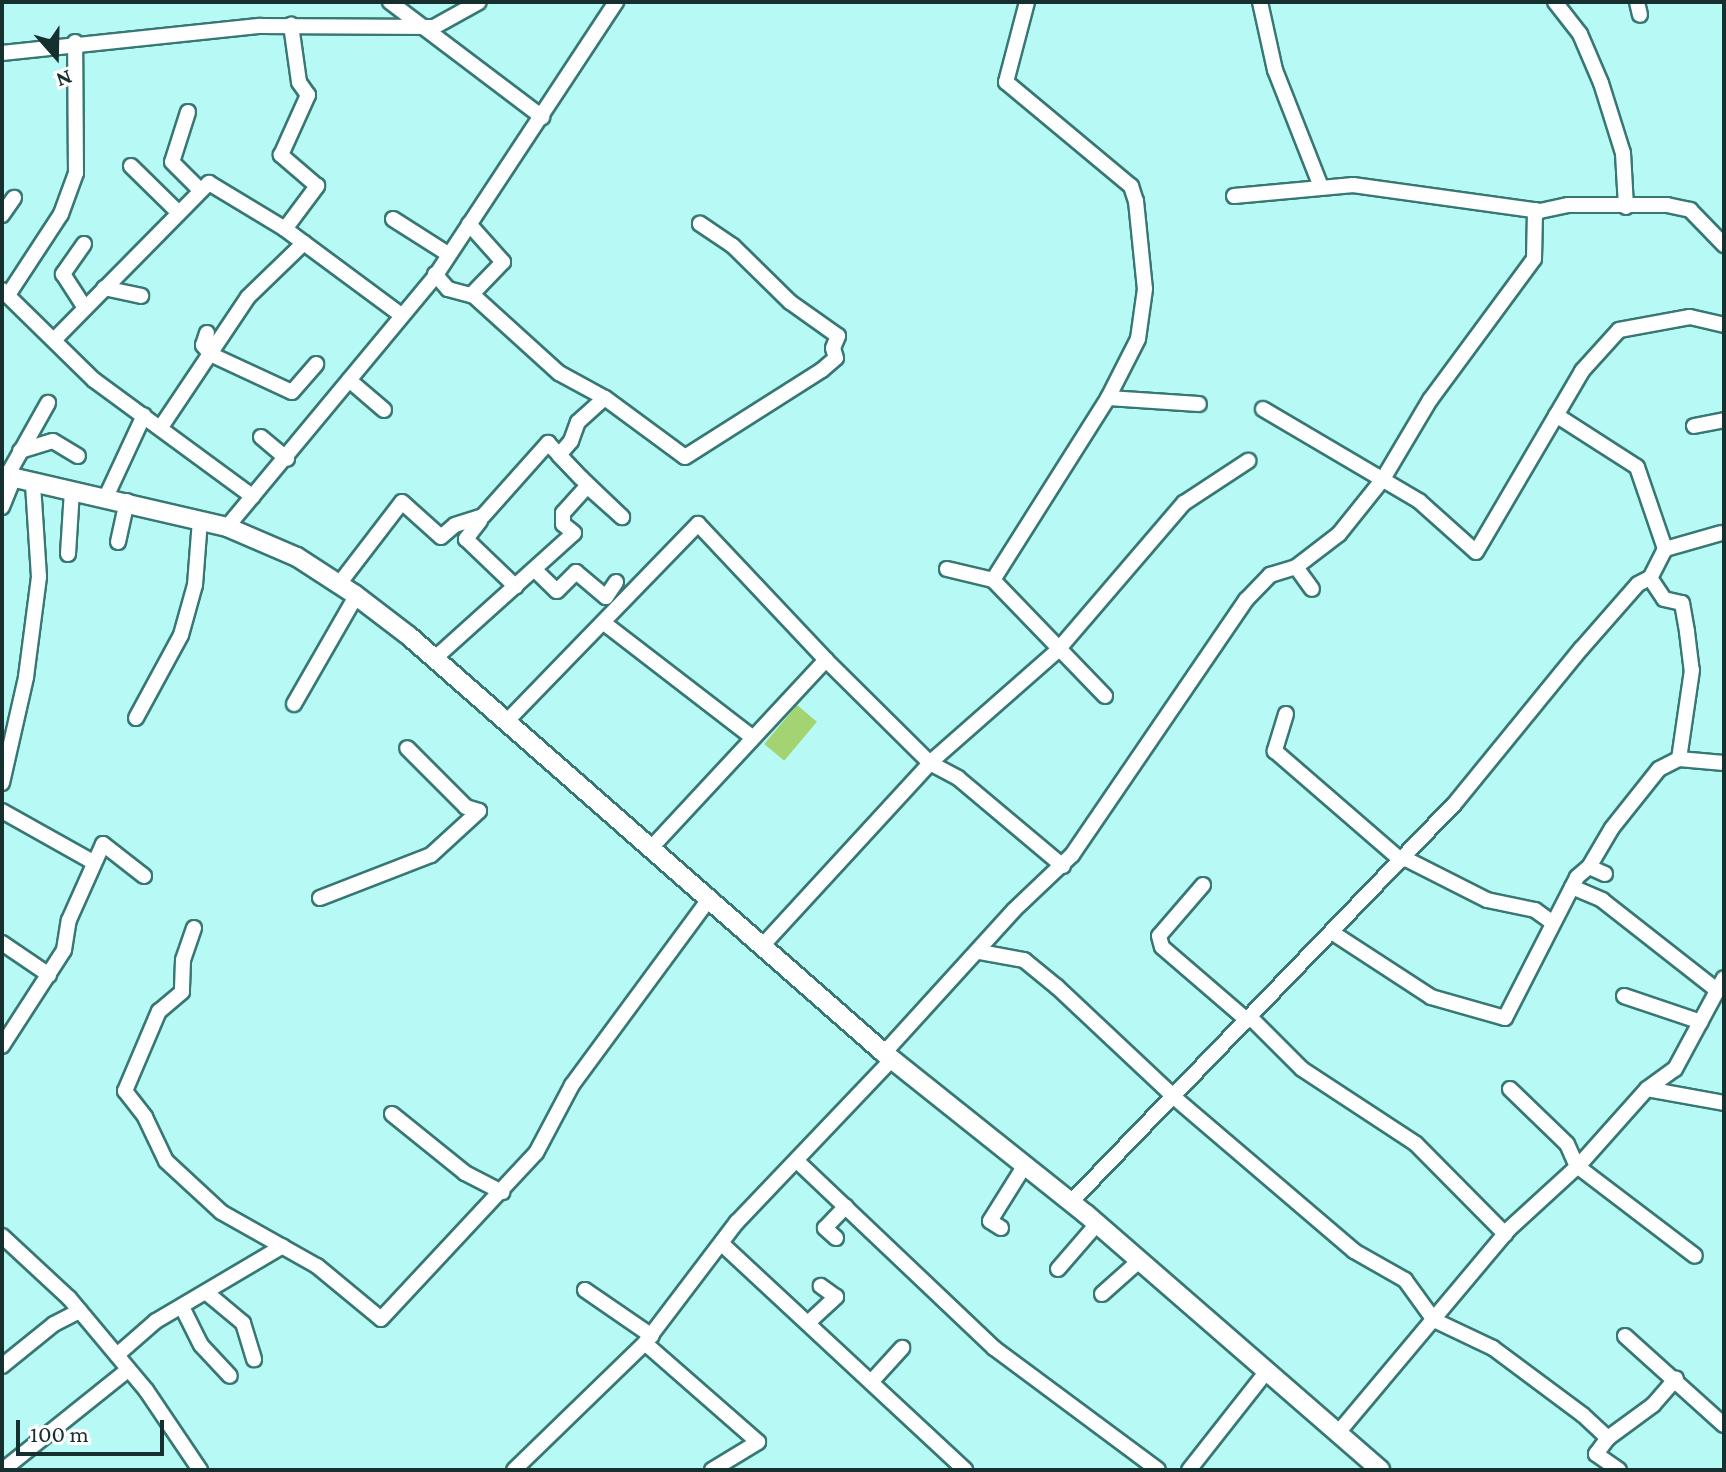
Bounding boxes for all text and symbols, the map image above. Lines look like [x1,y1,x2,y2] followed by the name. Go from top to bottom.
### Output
[16,16,96,96] north arrow
[53,65,76,93] text: N
[20,1404,168,1454] scale bar
[30,1420,89,1447] text: 100 m

